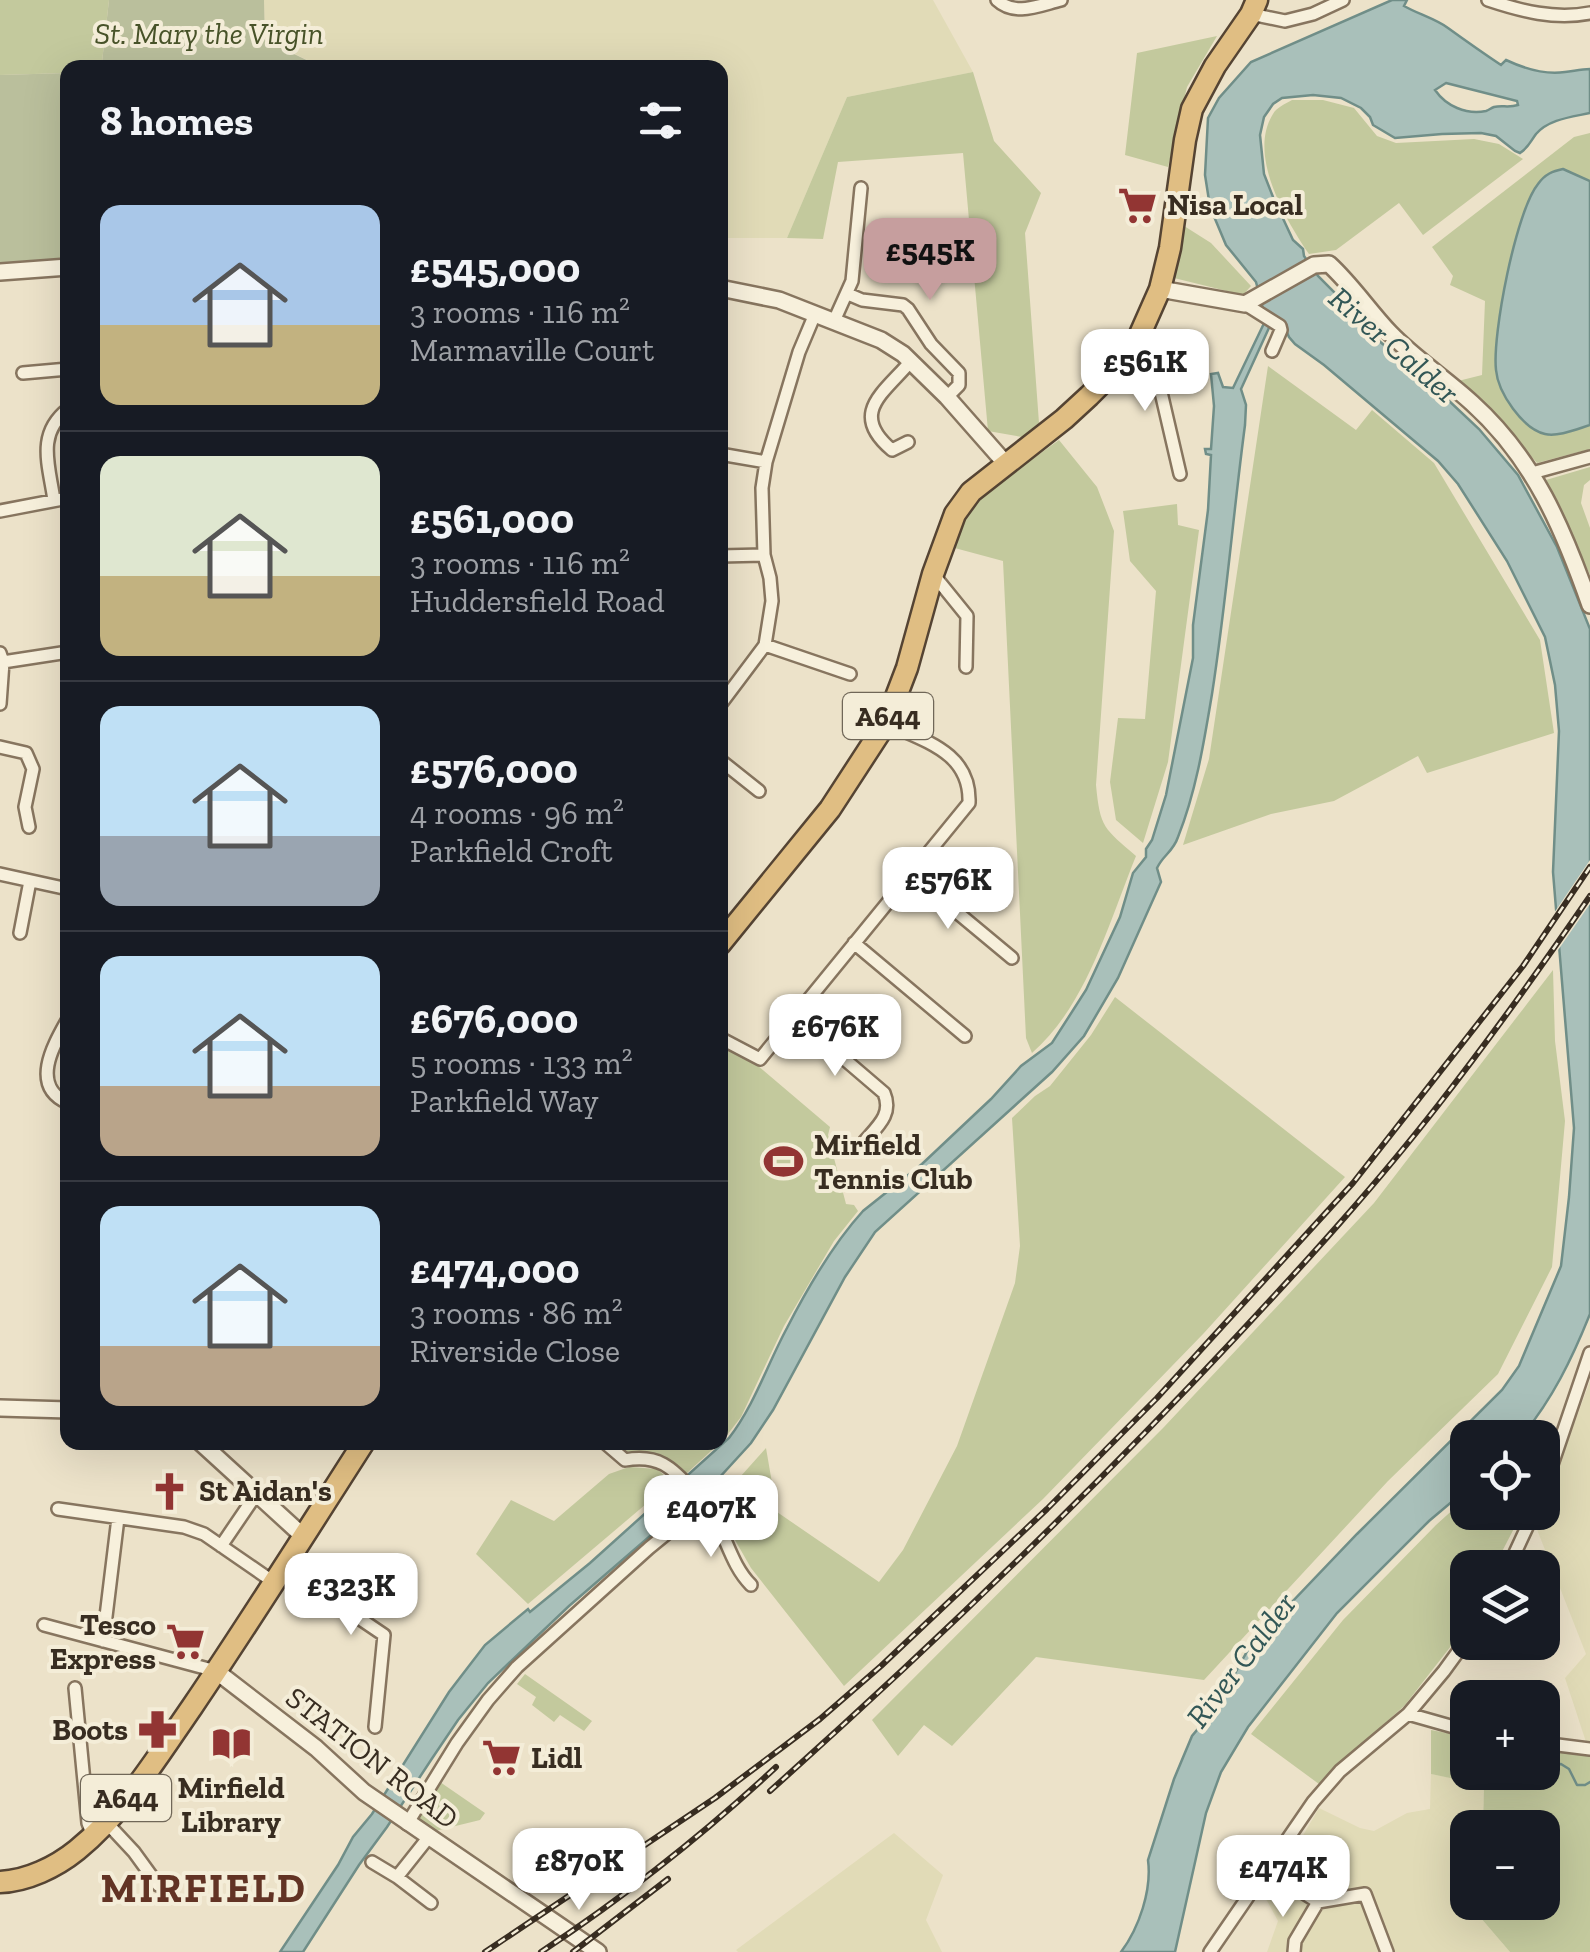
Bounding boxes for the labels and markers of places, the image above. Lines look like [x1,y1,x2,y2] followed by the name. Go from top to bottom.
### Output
[1116,184,1158,226] supermarket icon: Nisa Local
[1167,187,1303,223] place label: Nisa Local
[860,218,1000,303] pin: £545K
[1075,329,1215,414] pin: £561K
[878,847,1018,932] pin: £576K
[765,994,905,1079] pin: £676K
[814,1127,973,1197] place label: Mirfield Tennis Club
[763,1141,805,1183] sports icon: Mirfield Tennis Club
[148,1470,190,1512] church icon: St Aidan's
[199,1473,332,1509] place label: St Aidan's
[641,1475,781,1560] pin: £407K
[281,1553,421,1638] pin: £323K
[50,1607,156,1677] place label: Tesco Express
[165,1621,207,1663] supermarket icon: Tesco Express
[137,1709,179,1751] pharmacy icon: Boots
[52,1712,128,1748] place label: Boots
[210,1723,252,1765] library icon: Mirfield Library
[480,1737,522,1779] supermarket icon: Lidl
[531,1740,583,1776] place label: Lidl
[177,1770,285,1840] place label: Mirfield Library
[509,1828,649,1913] pin: £870K
[1213,1835,1353,1920] pin: £474K

